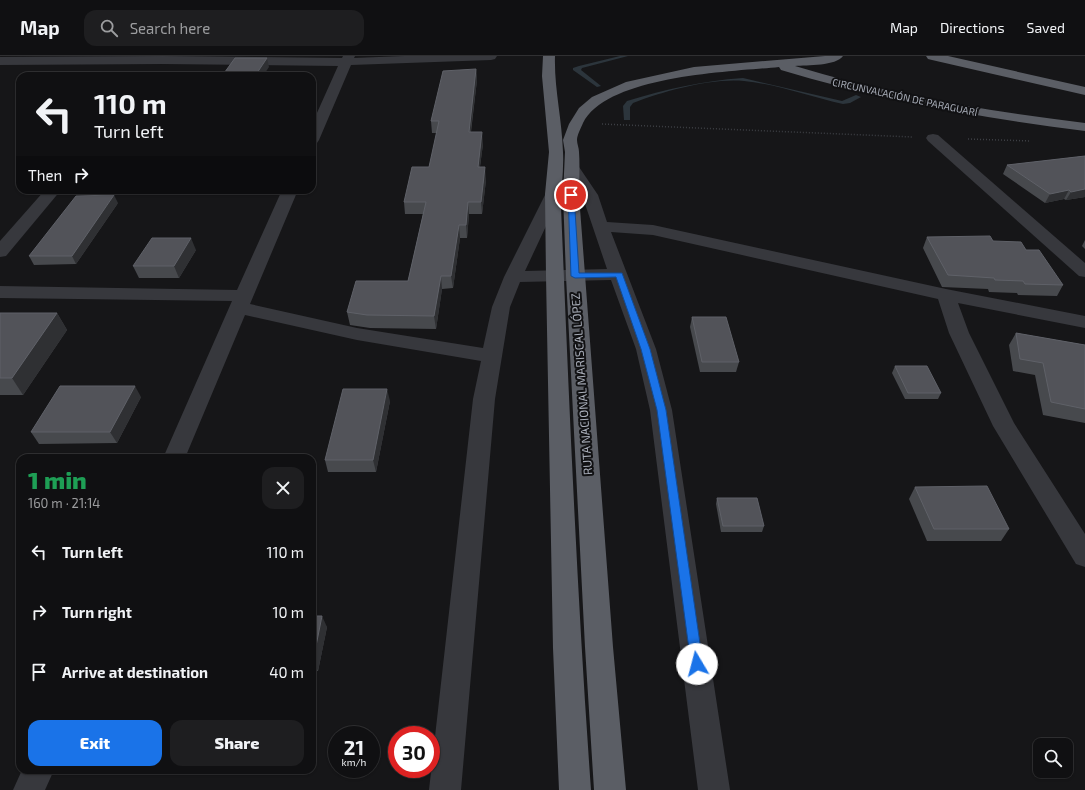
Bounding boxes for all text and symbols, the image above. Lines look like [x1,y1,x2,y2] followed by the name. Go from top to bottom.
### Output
[84,10,364,46] search box
[20,16,60,39] text: Map
[98,17,120,39] icon: search
[130,19,210,37] text: Search here
[890,19,918,36] text: Map
[940,19,1005,36] text: Directions
[1027,19,1065,36] text: Saved
[831,76,979,118] street label: CIRCUNVALACIÓN DE PARAGUARÍ
[94,86,167,120] text: 110 m
[28,88,80,140] icon: left
[94,120,164,142] text: Turn left
[70,164,92,186] icon: right
[28,166,62,184] text: Then
[554,178,588,212] pin
[560,184,582,206] icon: arrive
[568,292,594,476] street label: RUTA NACIONAL MARISCAL LÓPEZ
[28,465,87,494] text: 1 min
[262,467,304,509] button: close
[28,495,100,511] text: 160 m · 21:14
[28,541,50,563] icon: left
[62,543,123,561] text: Turn left
[267,543,304,561] text: 110 m
[28,601,50,623] icon: right
[62,603,132,621] text: Turn right
[272,603,304,621] text: 10 m
[676,643,718,685] position arrow
[28,661,50,683] icon: arrive
[62,663,208,681] text: Arrive at destination
[269,663,304,681] text: 40 m
[28,720,162,766] button: Exit
[170,720,304,766] button: Share
[388,726,440,778] speed limit sign: 30
[344,735,364,759] text: 21
[1033,738,1073,778] map controls
[1033,738,1073,778] button: search
[342,756,366,768] text: km/h

